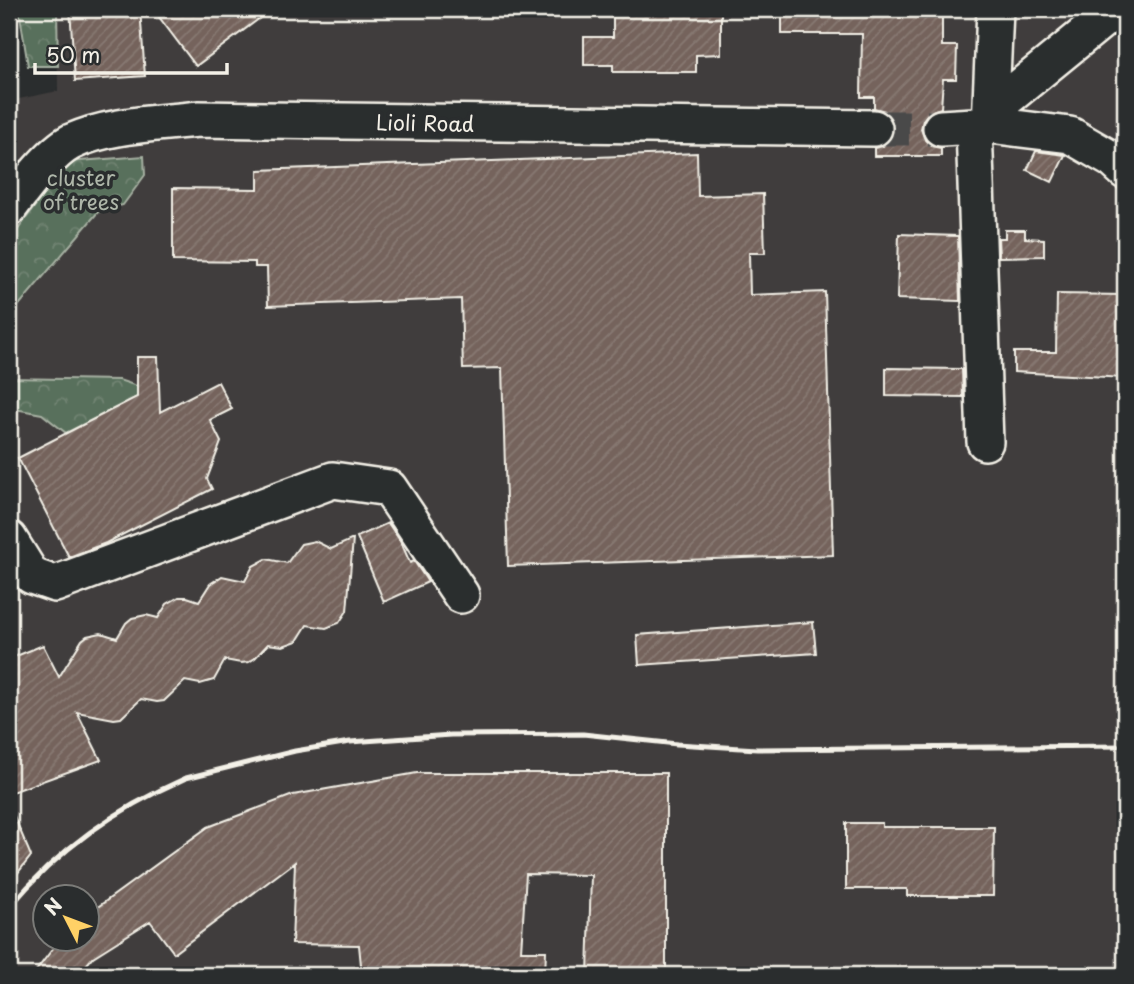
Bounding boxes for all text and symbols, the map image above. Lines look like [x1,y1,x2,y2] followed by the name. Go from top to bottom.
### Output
[35,32,228,76] scale bar
[46,38,100,70] text: 50 m
[376,105,474,139] street label: Lioli Road
[43,161,119,217] park label: cluster of trees
[32,883,102,953] north arrow
[37,891,68,921] text: N

